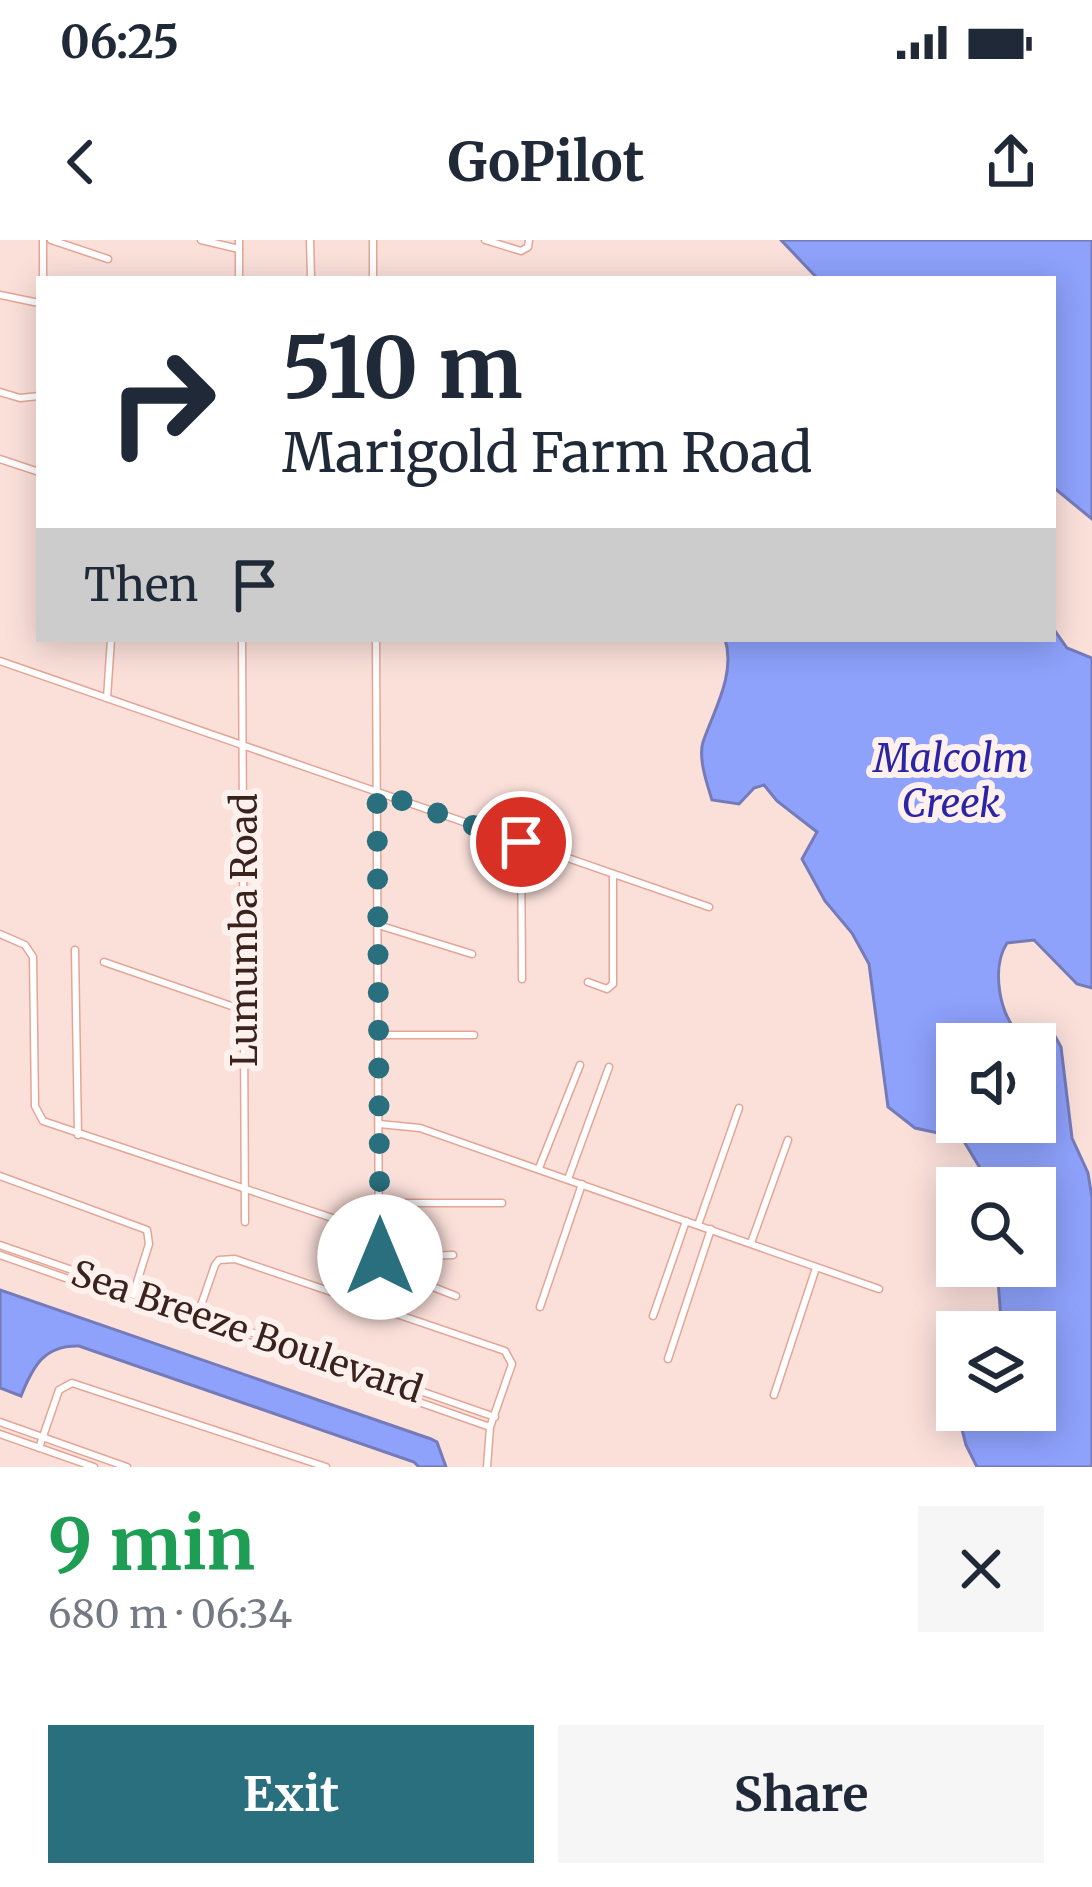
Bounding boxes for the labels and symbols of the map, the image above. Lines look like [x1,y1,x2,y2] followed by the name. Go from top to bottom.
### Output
[871,734,1029,828] water label: Malcolm Creek
[470,791,572,893] pin
[222,793,267,1067] street label: Lumumba Road
[317,1194,443,1320] position arrow
[66,1250,428,1413] street label: Sea Breeze Boulevard

